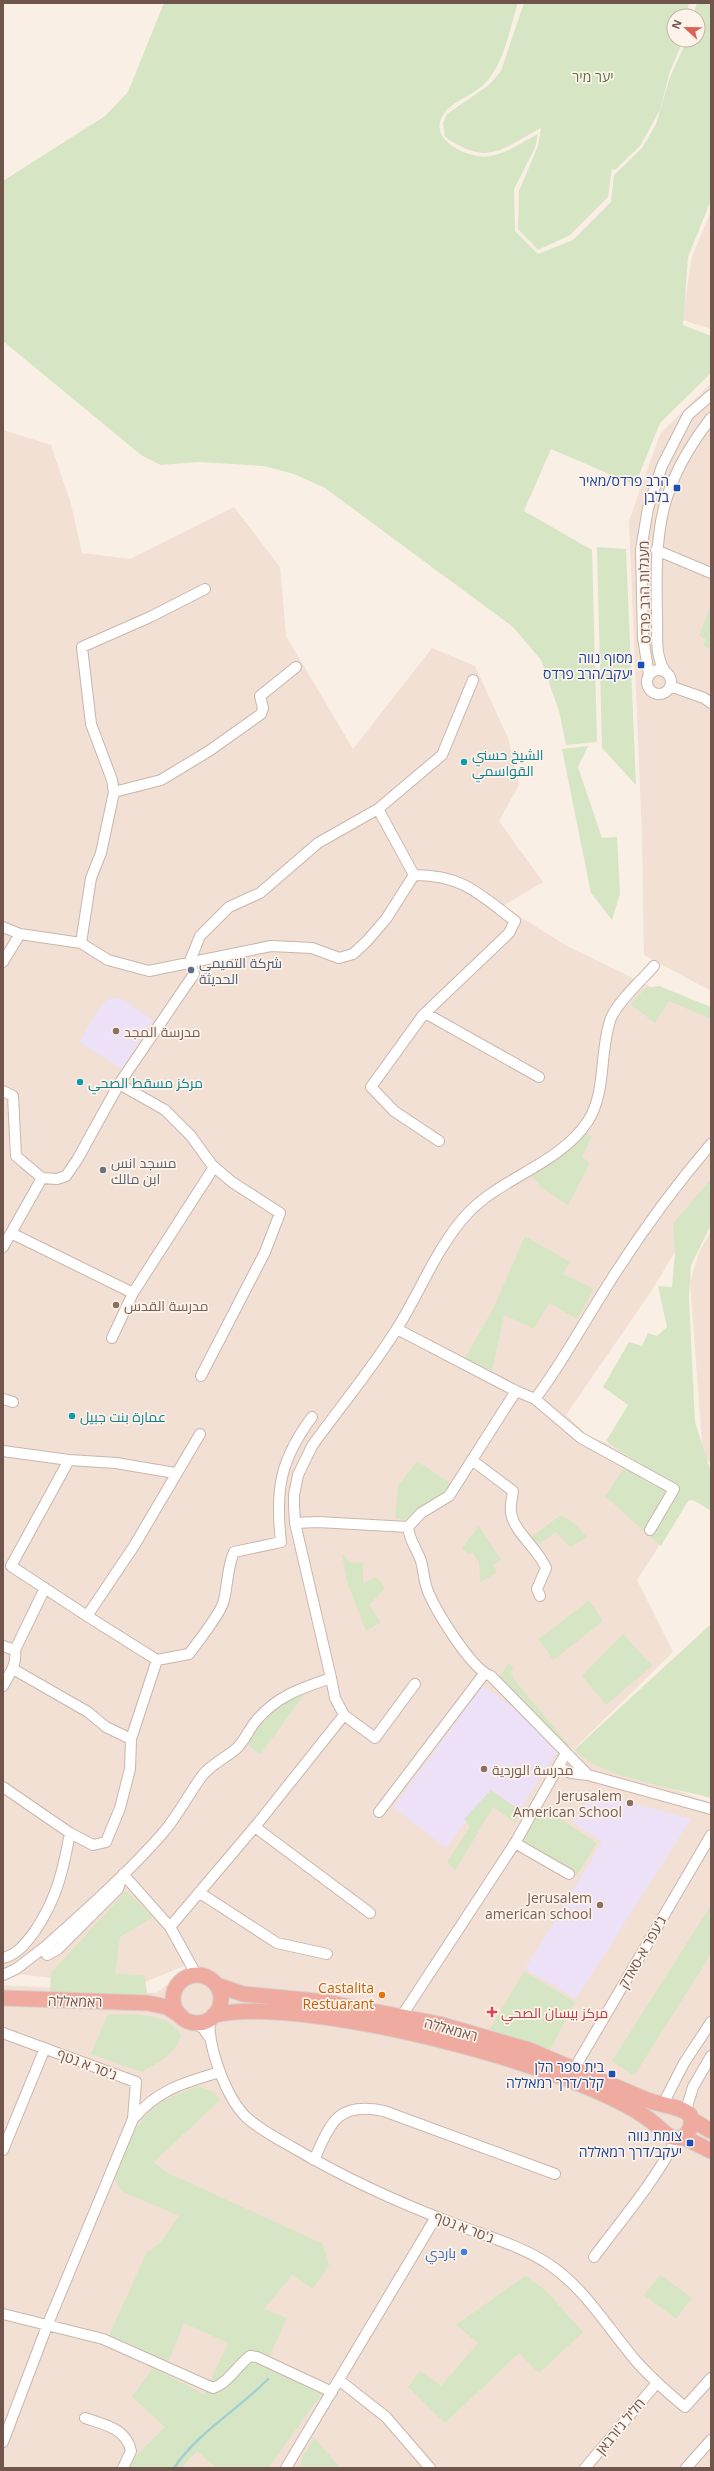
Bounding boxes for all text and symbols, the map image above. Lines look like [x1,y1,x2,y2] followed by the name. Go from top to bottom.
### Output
[666,8,706,48] north arrow
[668,17,685,31] text: N
[572,67,614,86] park label: יער מיר
[579,471,670,506] place label: הרב פרדס/מאיר בלבן
[672,483,682,493] marker: הרב פרדס/מאיר בלבן
[634,540,654,644] street label: מעגלות הרב פרדס
[543,648,633,683] place label: מסוף נווה יעקב/הרב פרדס
[636,660,646,670] marker: מסוף נווה יעקב/הרב פרדס
[472,745,544,783] place label: الشيخ حسني القواسمي
[459,757,469,767] marker: الشيخ حسني القواسمي
[199,953,282,988] place label: شركة التميمي الحديثة
[186,965,196,975] marker: شركة التميمي الحديثة
[124,1022,200,1041] place label: مدرسة المجد
[111,1026,121,1036] marker: مدرسة المجد
[88,1073,203,1095] place label: مركز مسقط الصحي
[75,1077,85,1087] marker: مركز مسقط الصحي
[111,1153,177,1188] place label: مسجد انس ابن مالك
[98,1165,108,1175] marker: مسجد انس ابن مالك
[124,1296,208,1315] place label: مدرسة القدس
[111,1300,121,1310] marker: مدرسة القدس
[80,1407,166,1426] place label: عمارة بنت جبيل
[67,1411,77,1421] marker: عمارة بنت جبيل
[492,1760,573,1779] place label: مدرسة الوردية
[479,1764,489,1774] marker: مدرسة الوردية
[513,1786,622,1821] place label: Jerusalem American School
[625,1798,635,1808] marker: Jerusalem American School
[485,1888,592,1923] place label: Jerusalem american school
[595,1900,605,1910] marker: Jerusalem american school
[614,1912,670,1992] street label: ג'עפר א-סאדק
[302,1978,374,2013] place label: Castalita Restuarant
[377,1990,387,2000] marker: Castalita Restuarant
[48,1991,102,2011] street label: ראמאללה
[501,2003,608,2025] place label: مركز بيسان الصحي
[486,2006,498,2018] marker: مركز بيسان الصحي
[422,2013,480,2045] street label: ראמאללה
[54,2044,120,2084] street label: ג'סר א נטף
[506,2057,605,2092] place label: בית ספר הלן קלר/דרך רמאללה
[607,2069,617,2079] marker: בית ספר הלן קלר/דרך רמאללה
[579,2126,682,2161] place label: צומת נווה יעקב/דרך רמאללה
[685,2138,695,2148] marker: צומת נווה יעקב/דרך רמאללה
[431,2207,497,2247] street label: ג'סר א נטף
[425,2243,456,2265] place label: باردي
[459,2247,469,2257] marker: باردي
[591,2394,649,2458] street label: חליל ג'ורבאן

